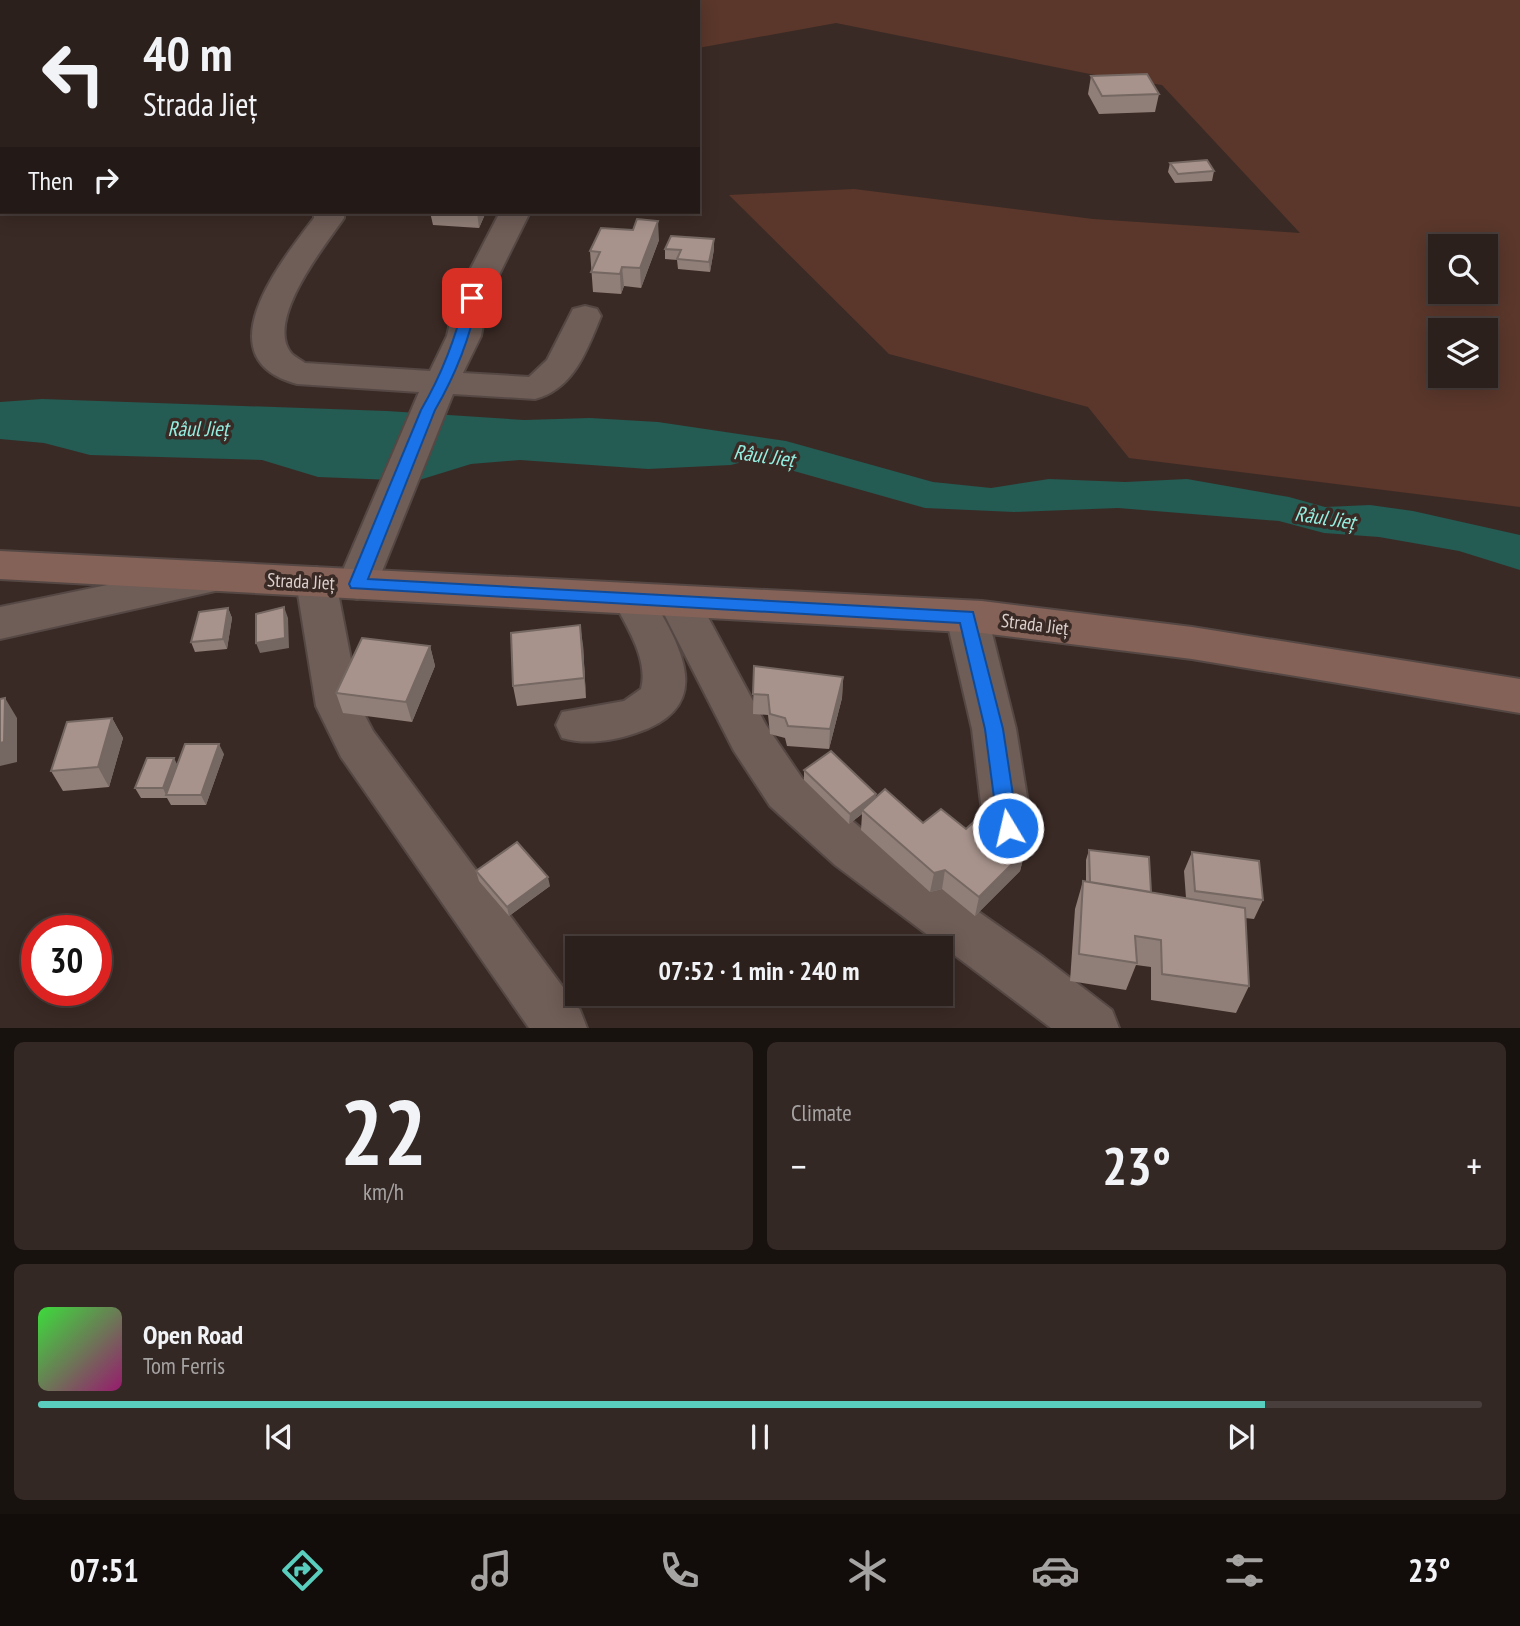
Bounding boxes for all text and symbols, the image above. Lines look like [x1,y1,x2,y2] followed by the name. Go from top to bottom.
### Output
[143,21,232,85] text: 40 m
[28,28,119,119] icon: left
[143,83,257,125] text: Strada Jieț
[87,161,125,199] icon: right
[28,164,73,197] text: Then
[1428,234,1498,388] map controls
[1428,234,1498,304] button: search
[442,268,502,328] pin
[453,279,491,317] icon: arrive
[1428,318,1498,388] button: layers
[167,415,231,442] water label: Râul Jieț
[732,438,798,473] water label: Râul Jieț
[1293,499,1360,536] water label: Râul Jieț
[267,567,336,595] street label: Strada Jieț
[1000,608,1071,640] street label: Strada Jieț
[971,791,1045,865] position arrow
[21,915,112,1006] speed limit sign: 30
[659,954,859,987] text: 07:52 · 1 min · 240 m
[340,1072,427,1190] text: 22
[791,1098,852,1127] text: Climate
[1102,1132,1171,1199] text: 23°
[791,1141,807,1190] text: −
[1466,1141,1482,1190] text: +
[363,1177,404,1206] text: km/h
[143,1318,243,1351] text: Open Road
[143,1351,225,1380] text: Tom Ferris
[260,1418,298,1456] icon: previous
[741,1418,779,1456] icon: pause
[1222,1418,1260,1456] icon: next
[278,1546,327,1595] icon: directions
[467,1546,516,1595] icon: music
[655,1546,704,1595] icon: phone
[843,1546,892,1595] icon: climate
[1031,1546,1080,1595] icon: car
[1220,1546,1269,1595] icon: filters
[70,1549,139,1591] text: 07:51
[1408,1549,1450,1591] text: 23°

